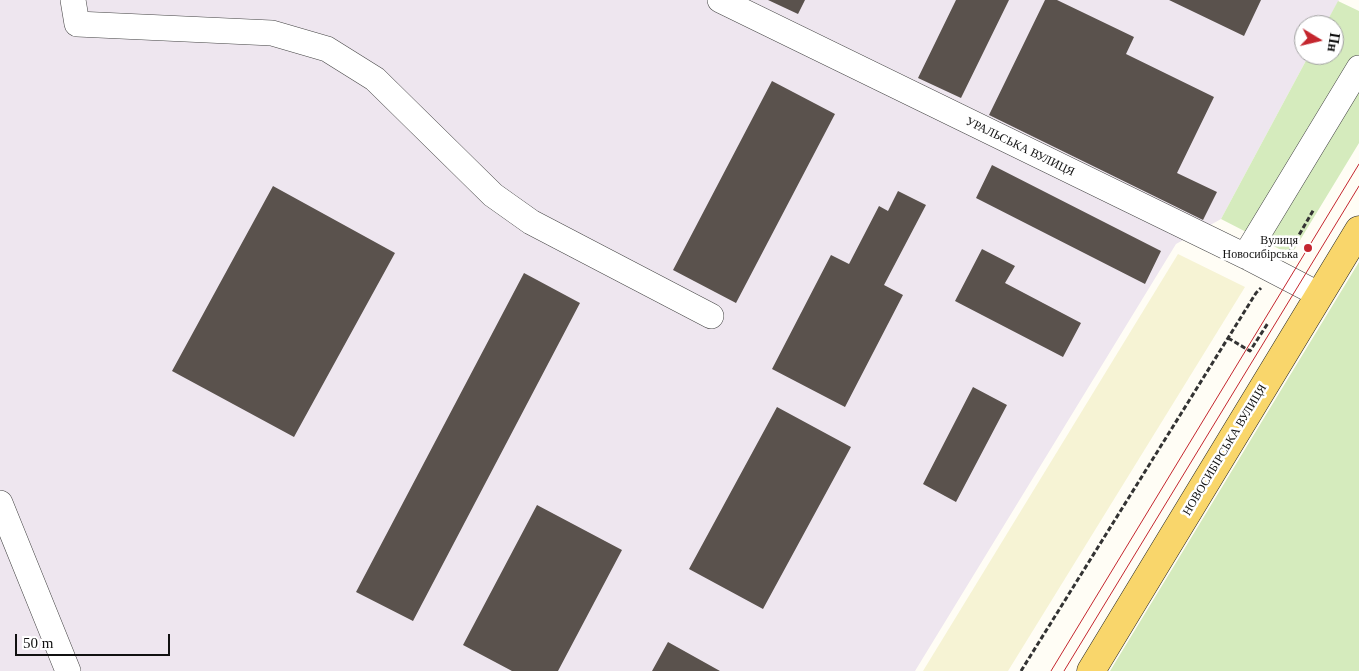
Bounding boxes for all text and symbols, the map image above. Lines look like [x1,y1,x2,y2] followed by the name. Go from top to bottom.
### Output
[1294,15,1344,65] north arrow
[1324,32,1342,53] text: Пн
[963,114,1077,180] street label: УРАЛЬСЬКА ВУЛИЦЯ
[1222,234,1298,262] place label: Вулиця Новосибірська
[1302,242,1314,254] marker: Вулиця Новосибірська
[1180,382,1270,518] street label: НОВОСИБІРСЬКА ВУЛИЦЯ
[18,624,172,656] scale bar
[23,635,53,651] text: 50 m

